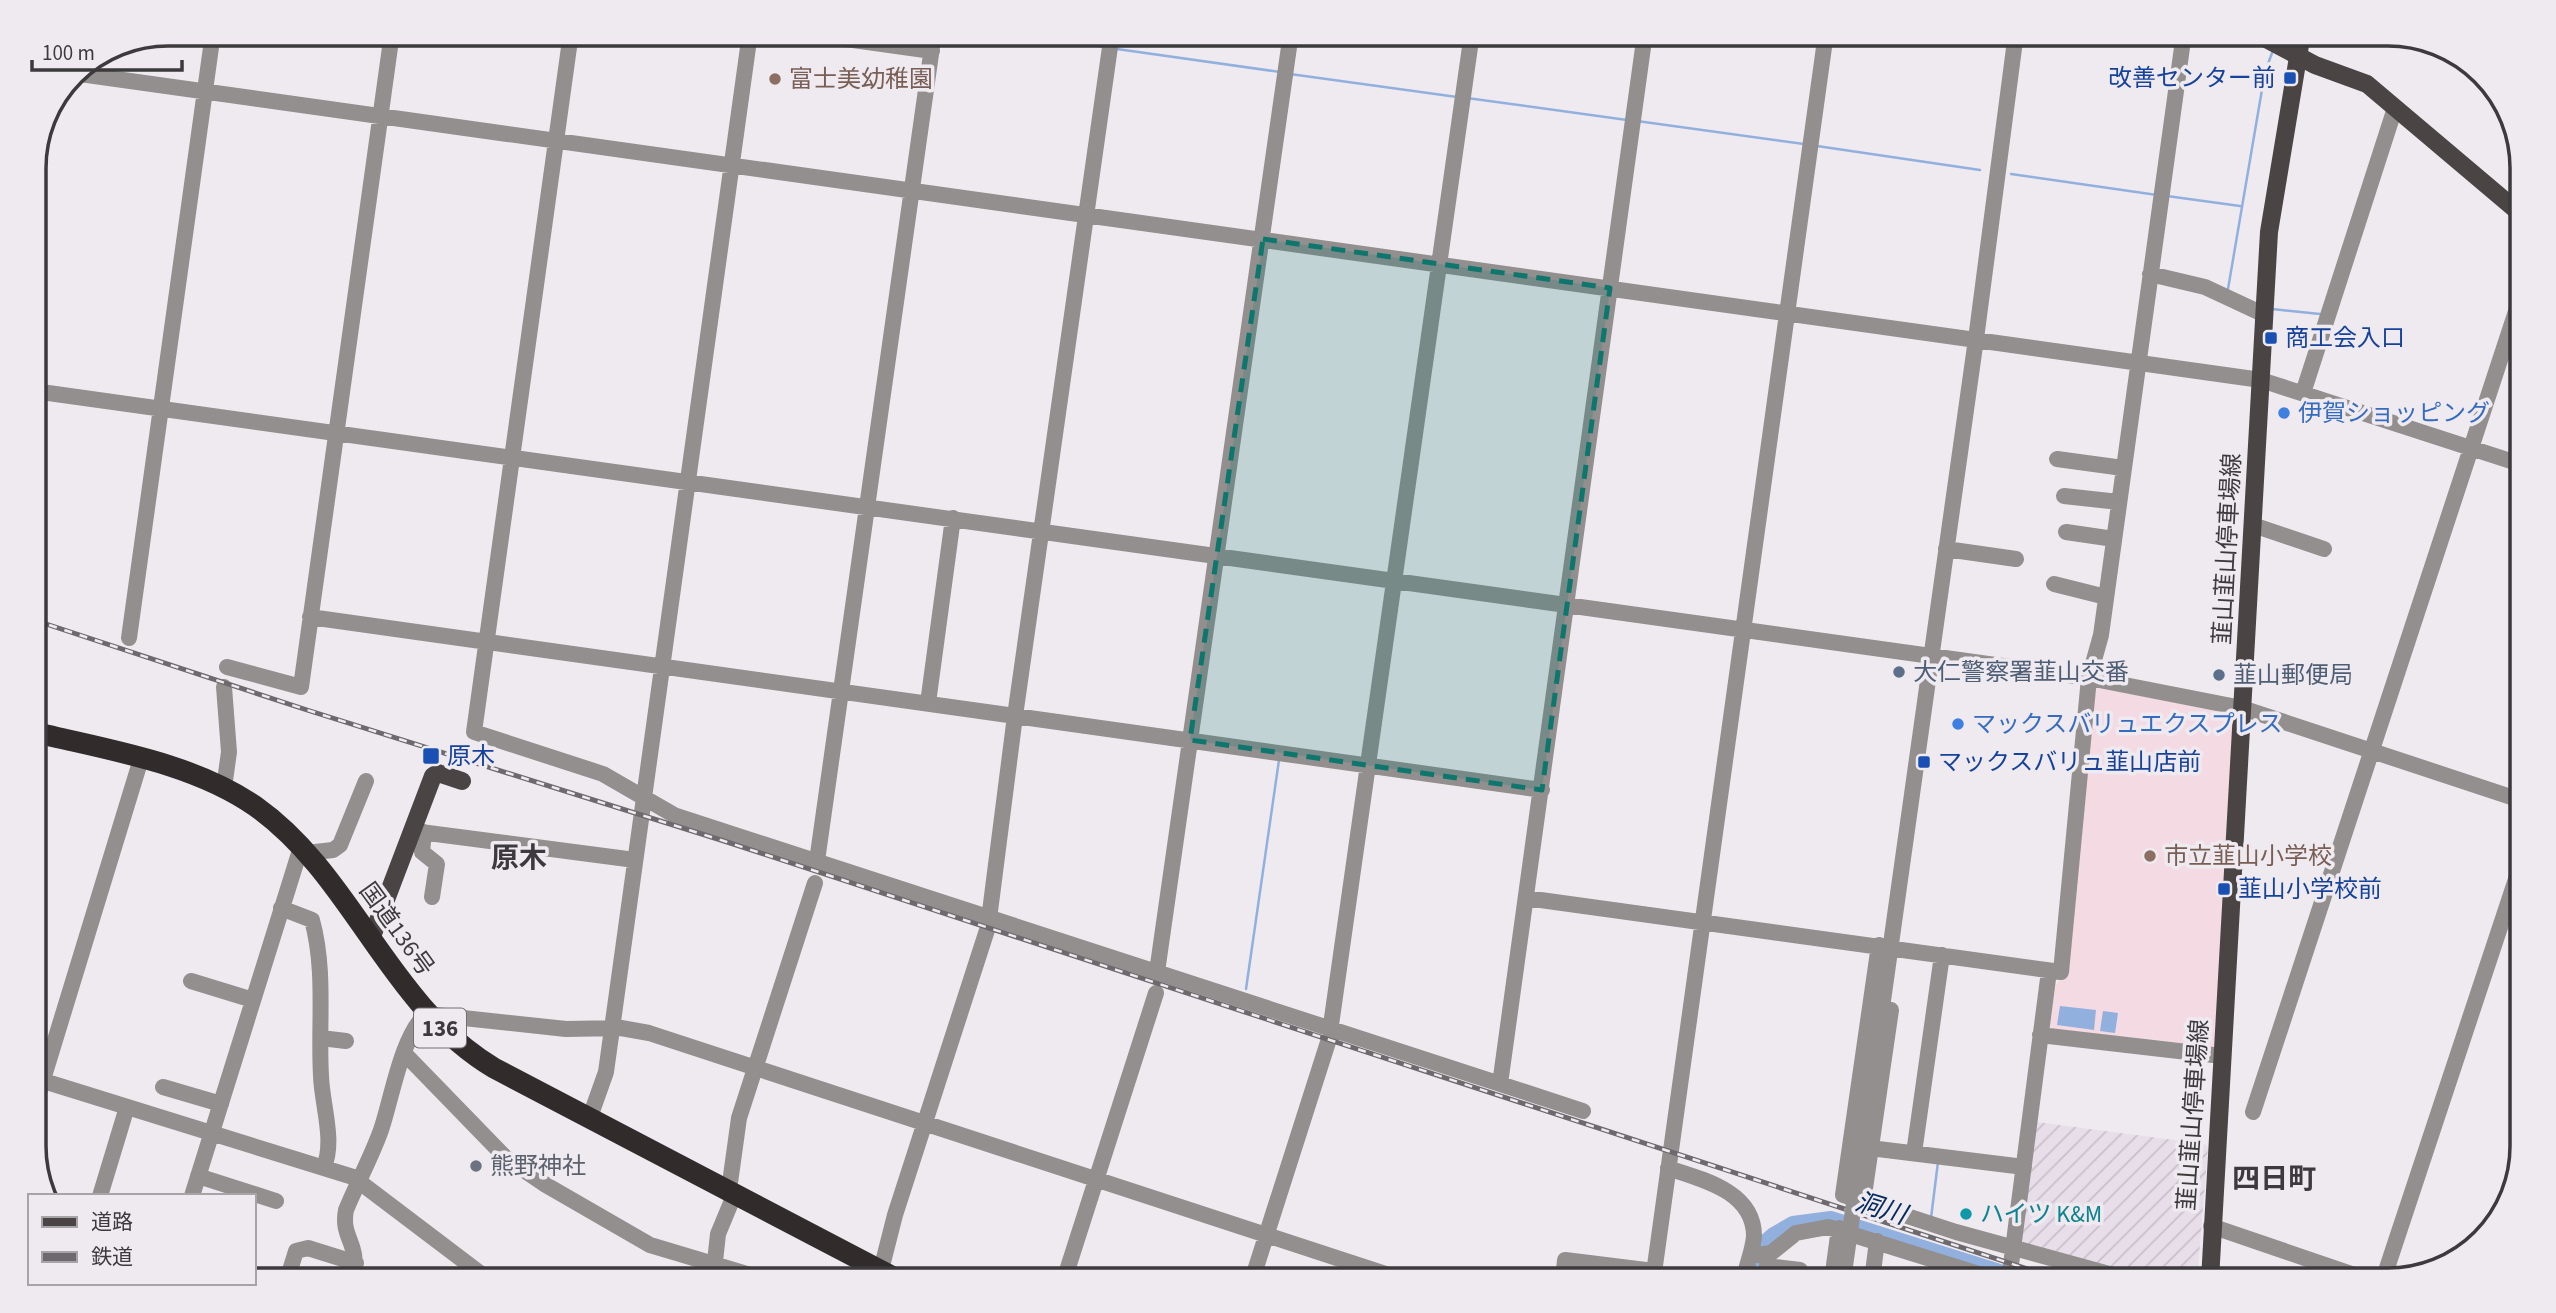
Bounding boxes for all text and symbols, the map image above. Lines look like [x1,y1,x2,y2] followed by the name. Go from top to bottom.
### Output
[32,28,182,72] scale bar
[42,38,95,68] text: 100 m
[2108,61,2276,96] place label: 改善センター前
[789,62,933,97] place label: 富士美幼稚園
[2282,70,2298,86] marker: 改善センター前
[767,71,783,87] marker: 富士美幼稚園
[2285,321,2405,356] place label: 商工会入口
[2263,330,2279,346] marker: 商工会入口
[2298,396,2490,431] place label: 伊賀ショッピング
[2276,405,2292,421] marker: 伊賀ショッピング
[2205,452,2250,646] street label: 韮山韮山停車場線
[1913,655,2129,690] place label: 大仁警察署韮山交番
[2233,658,2353,693] place label: 韮山郵便局
[1891,664,1907,680] marker: 大仁警察署韮山交番
[2211,667,2227,683] marker: 韮山郵便局
[1972,707,2283,742] place label: マックスバリュエクスプレス
[1950,716,1966,732] marker: マックスバリュエクスプレス
[447,739,495,774] place label: 原木
[1938,745,2201,780] place label: マックスバリュ韮山店前
[421,746,441,766] marker: 原木
[1916,754,1932,770] marker: マックスバリュ韮山店前
[491,838,547,878] district label: 原木
[2164,839,2332,874] place label: 市立韮山小学校
[2142,848,2158,864] marker: 市立韮山小学校
[2238,872,2382,907] place label: 韮山小学校前
[351,875,442,983] street label: 国道136号
[2216,881,2232,897] marker: 韮山小学校前
[414,1009,466,1048] road number: 136
[2169,1018,2218,1212] street label: 韮山韮山停車場線
[490,1149,586,1184] place label: 熊野神社
[468,1158,484,1174] marker: 熊野神社
[2232,1159,2316,1199] district label: 四日町
[1851,1183,1914,1235] water label: 洞川
[28,1194,256,1285] legend
[1980,1197,2102,1232] place label: ハイツ K&M
[1958,1206,1974,1222] marker: ハイツ K&M
[91,1207,133,1237] text: 道路
[91,1242,133,1272] text: 鉄道

